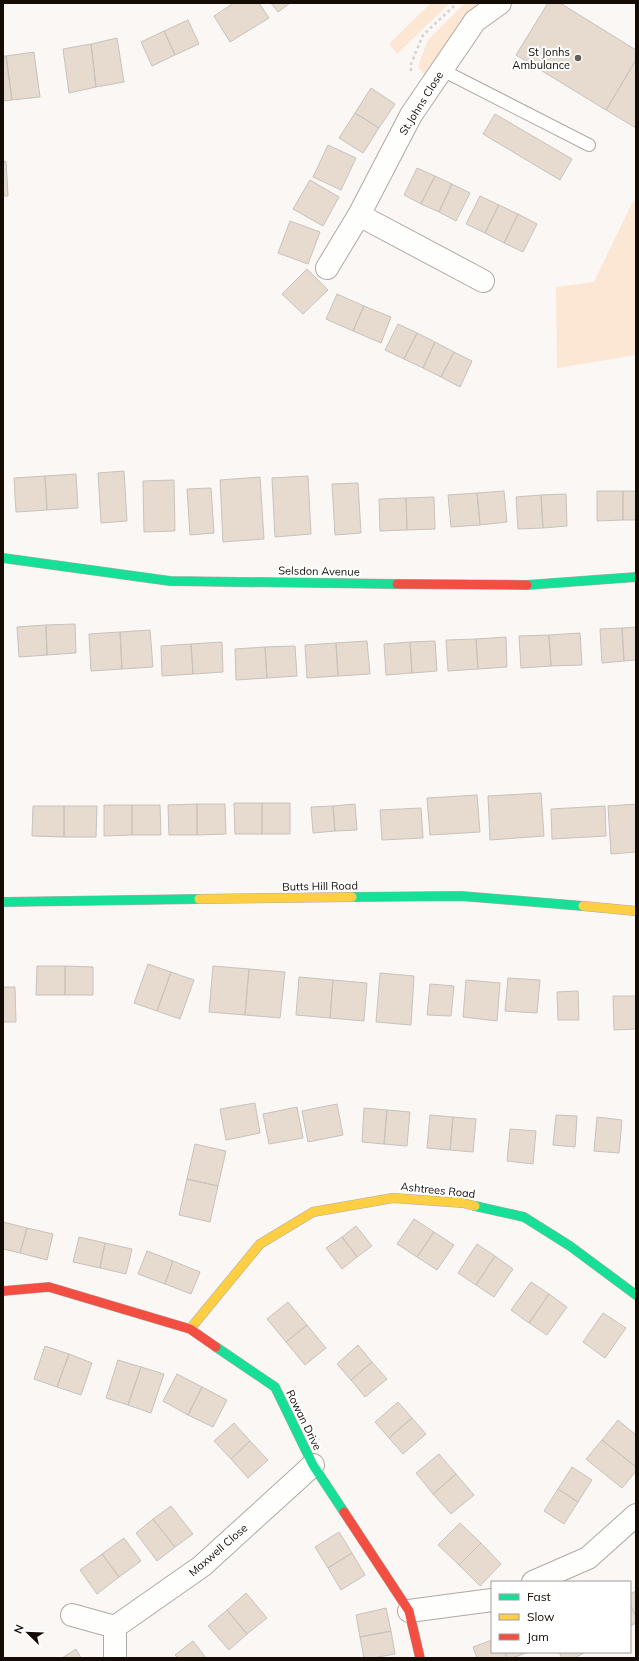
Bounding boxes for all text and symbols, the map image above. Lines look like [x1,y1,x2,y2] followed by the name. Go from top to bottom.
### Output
[512,45,570,72] place label: St Jonhs Ambulance
[573,53,583,63] marker: St Jonhs Ambulance
[396,68,446,138] street label: St.Johns Close
[278,563,360,579] street label: Selsdon Avenue
[282,878,358,894] street label: Butts Hill Road
[400,1179,476,1201] street label: Ashtrees Road
[283,1387,325,1453] street label: Rowan Drive
[186,1521,250,1579] street label: Maxwell Close
[491,1581,631,1653] legend
[527,1589,551,1604] text: Fast
[527,1609,555,1624] text: Slow
[8,1613,48,1653] north arrow
[11,1623,27,1636] text: N
[527,1629,549,1644] text: Jam

